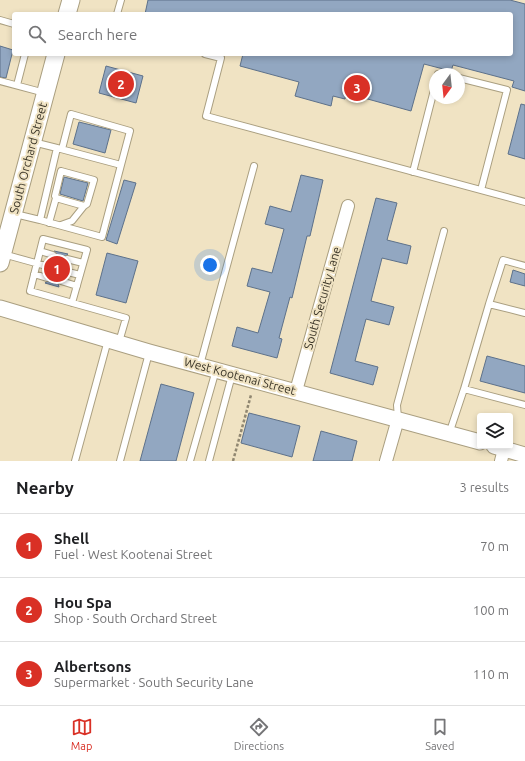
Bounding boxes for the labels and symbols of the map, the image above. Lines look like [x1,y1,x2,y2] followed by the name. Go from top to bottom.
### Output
[429,68,465,104] north arrow
[108,69,134,99] pin: 2
[344,73,370,103] pin: 3
[7,101,49,215] street label: South Orchard Street
[301,245,343,351] street label: South Security Lane
[44,254,70,284] pin: 1
[200,255,220,275] your location
[183,355,297,397] street label: West Kootenai Street

